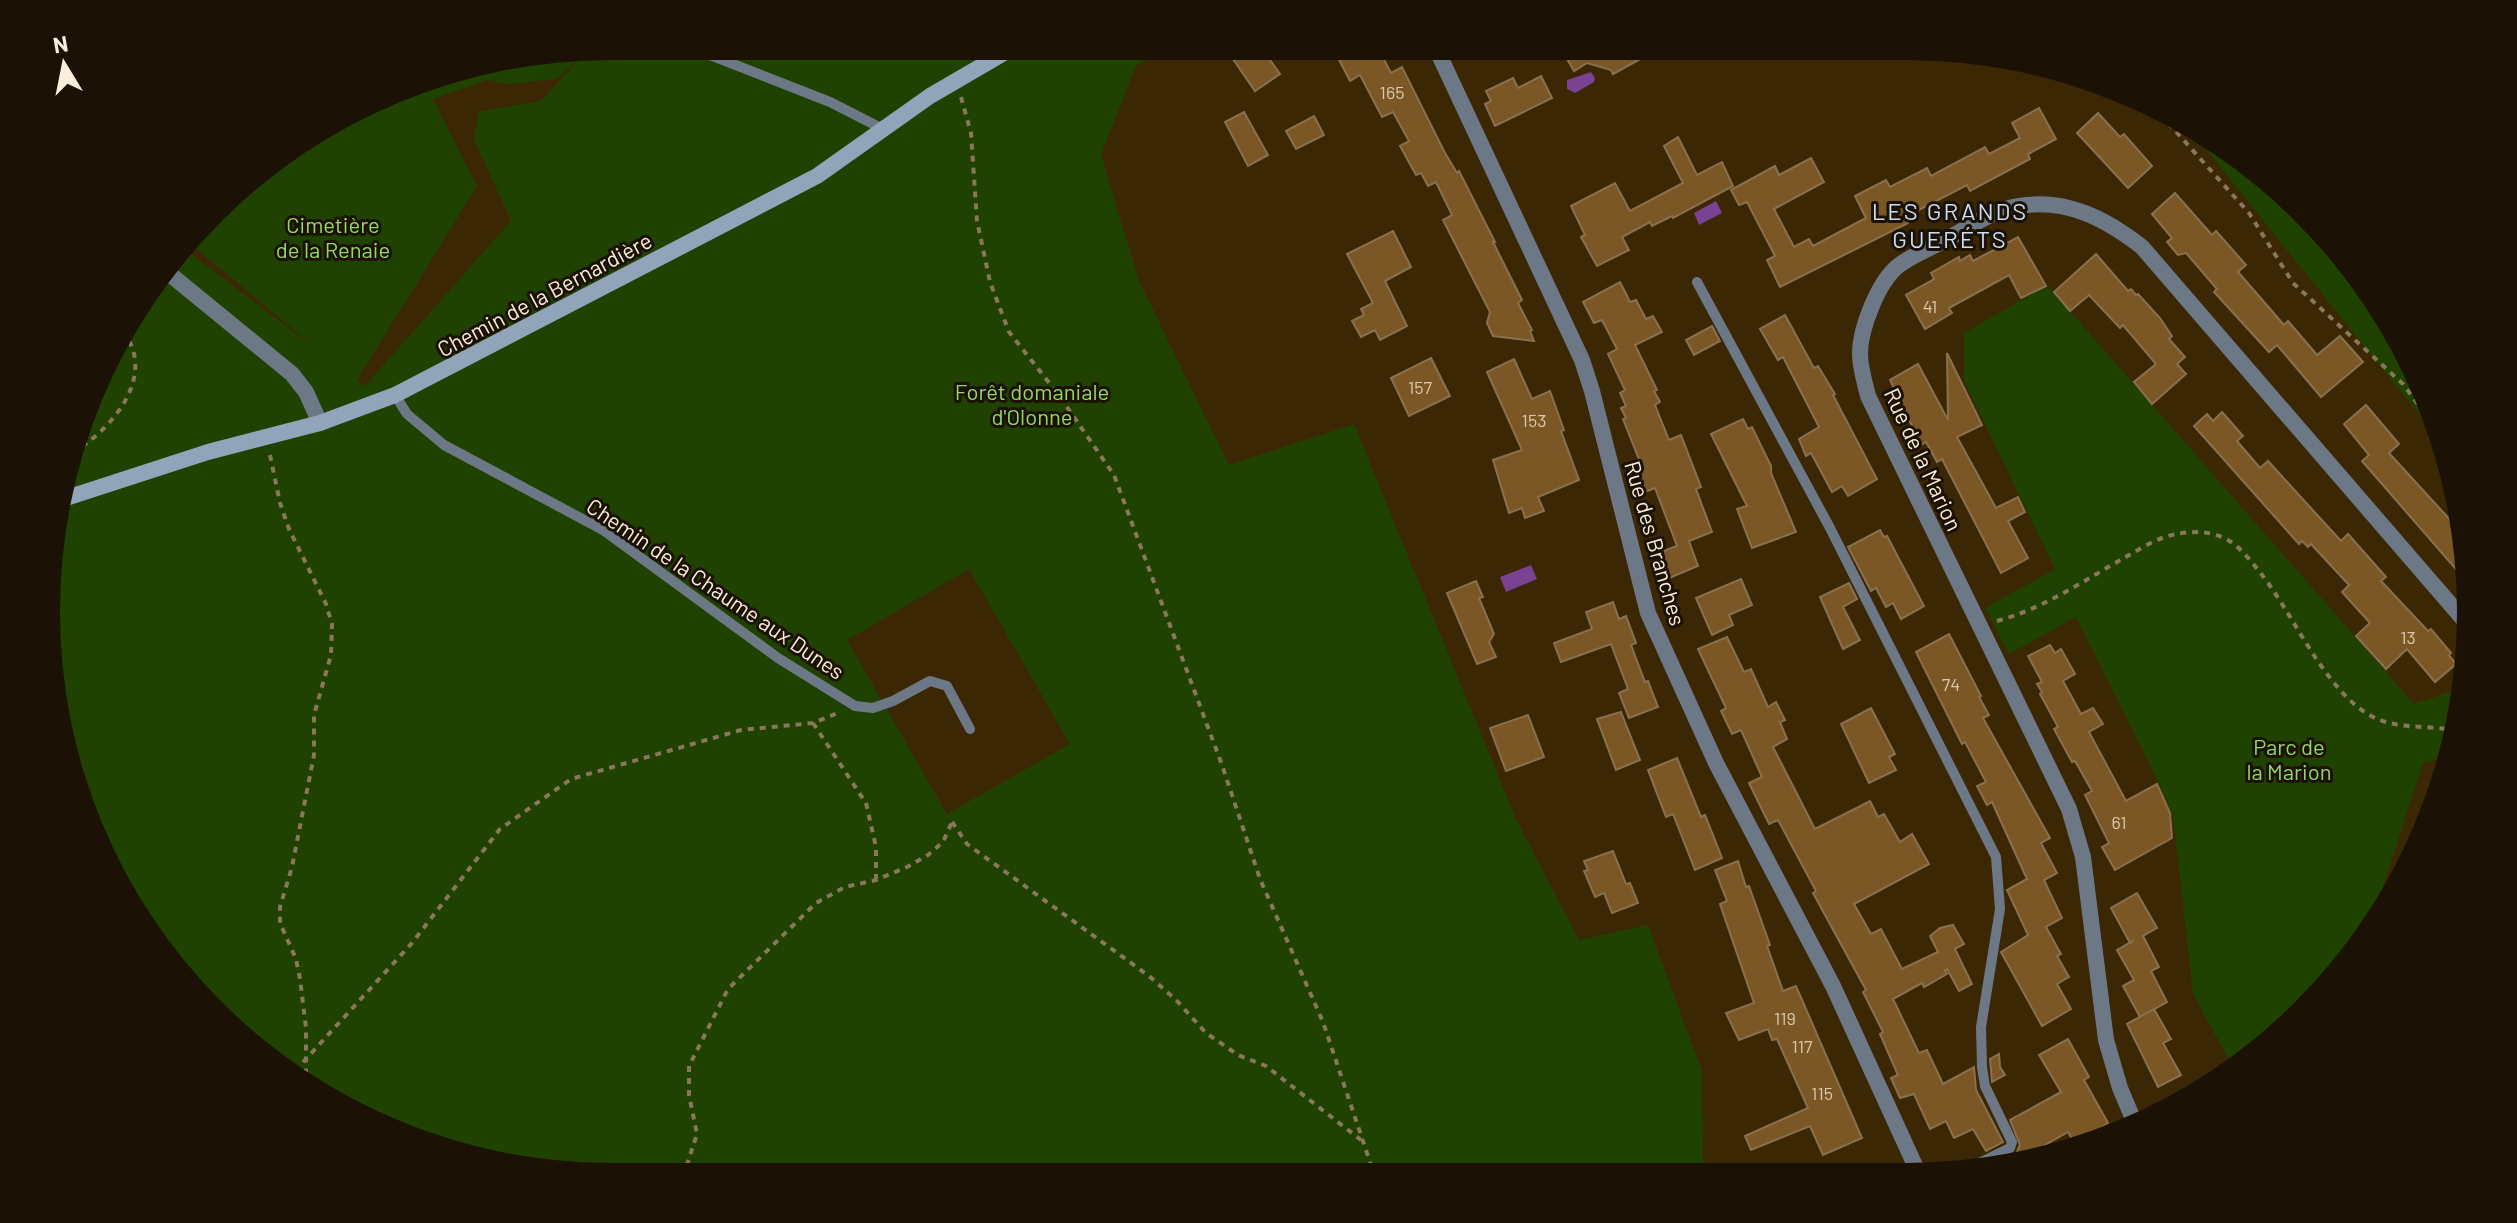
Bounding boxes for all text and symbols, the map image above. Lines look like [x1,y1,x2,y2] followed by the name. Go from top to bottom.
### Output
[24,24,104,104] north arrow
[51,29,70,57] text: N
[1380,81,1404,103] house number: 165
[1872,196,2028,253] district label: LES GRANDS GUERÉTS
[276,211,390,262] park label: Cimetière de la Renaie
[432,226,656,362] street label: Chemin de la Bernardière
[1923,295,1937,317] house number: 41
[1408,376,1433,398] house number: 157
[955,378,1109,429] park label: Forêt domaniale d'Olonne
[1880,383,1968,535] street label: Rue de la Marion
[1522,409,1546,431] house number: 153
[1620,458,1692,628] street label: Rue des Branches
[582,492,850,684] street label: Chemin de la Chaume aux Dunes
[2400,626,2416,648] house number: 13
[1942,673,1960,695] house number: 74
[2246,733,2332,784] park label: Parc de la Marion
[2111,811,2127,833] house number: 61
[1774,1007,1796,1029] house number: 119
[1791,1035,1813,1057] house number: 117
[1811,1082,1833,1104] house number: 115

